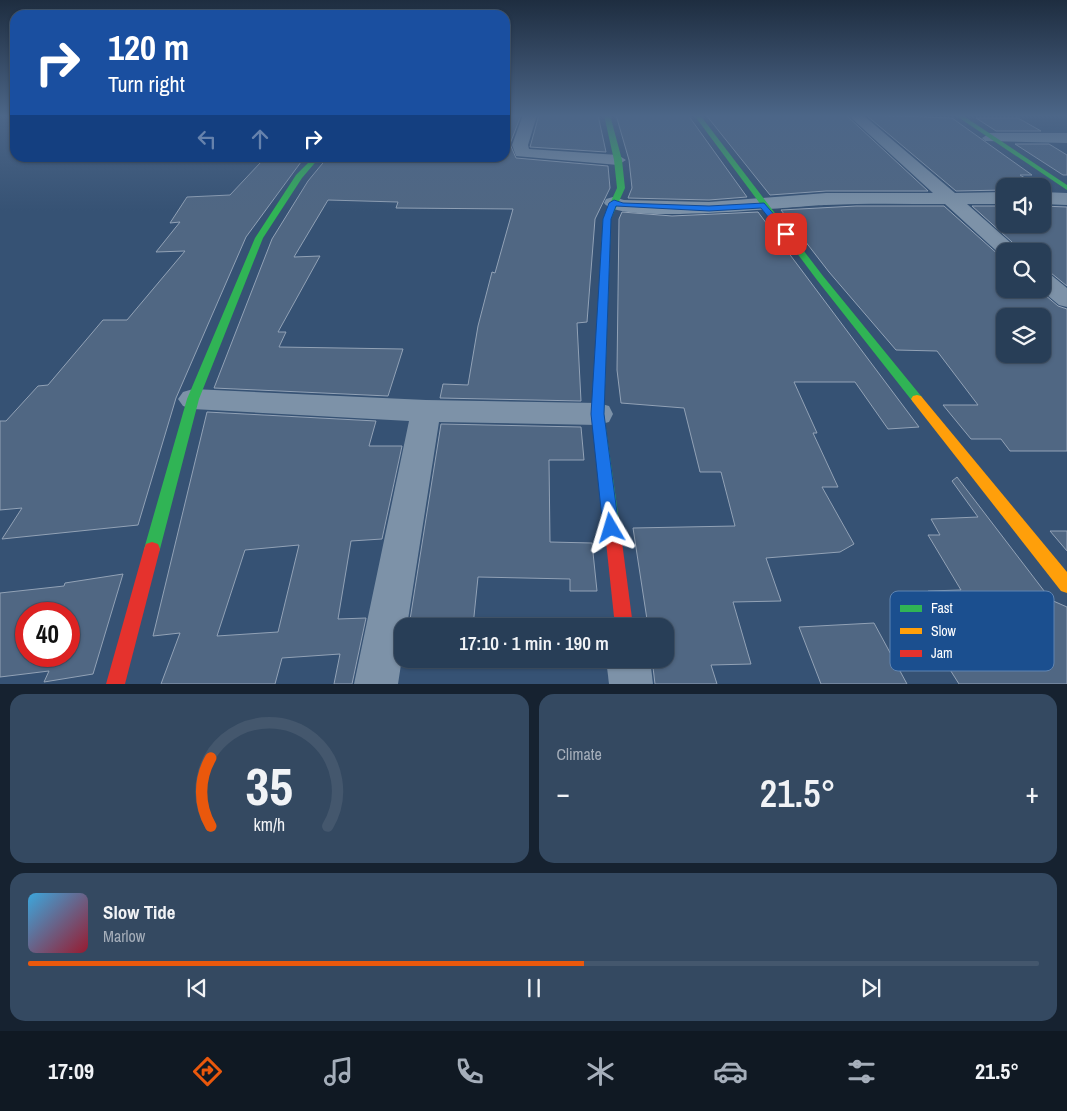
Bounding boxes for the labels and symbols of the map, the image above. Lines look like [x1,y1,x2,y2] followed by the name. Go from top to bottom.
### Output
[765,213,807,255] pin
[584,501,636,553] position arrow
[890,591,1054,671] legend
[931,599,953,617] text: Fast
[15,602,80,667] speed limit sign: 40
[931,622,957,640] text: Slow
[931,644,953,662] text: Jam

